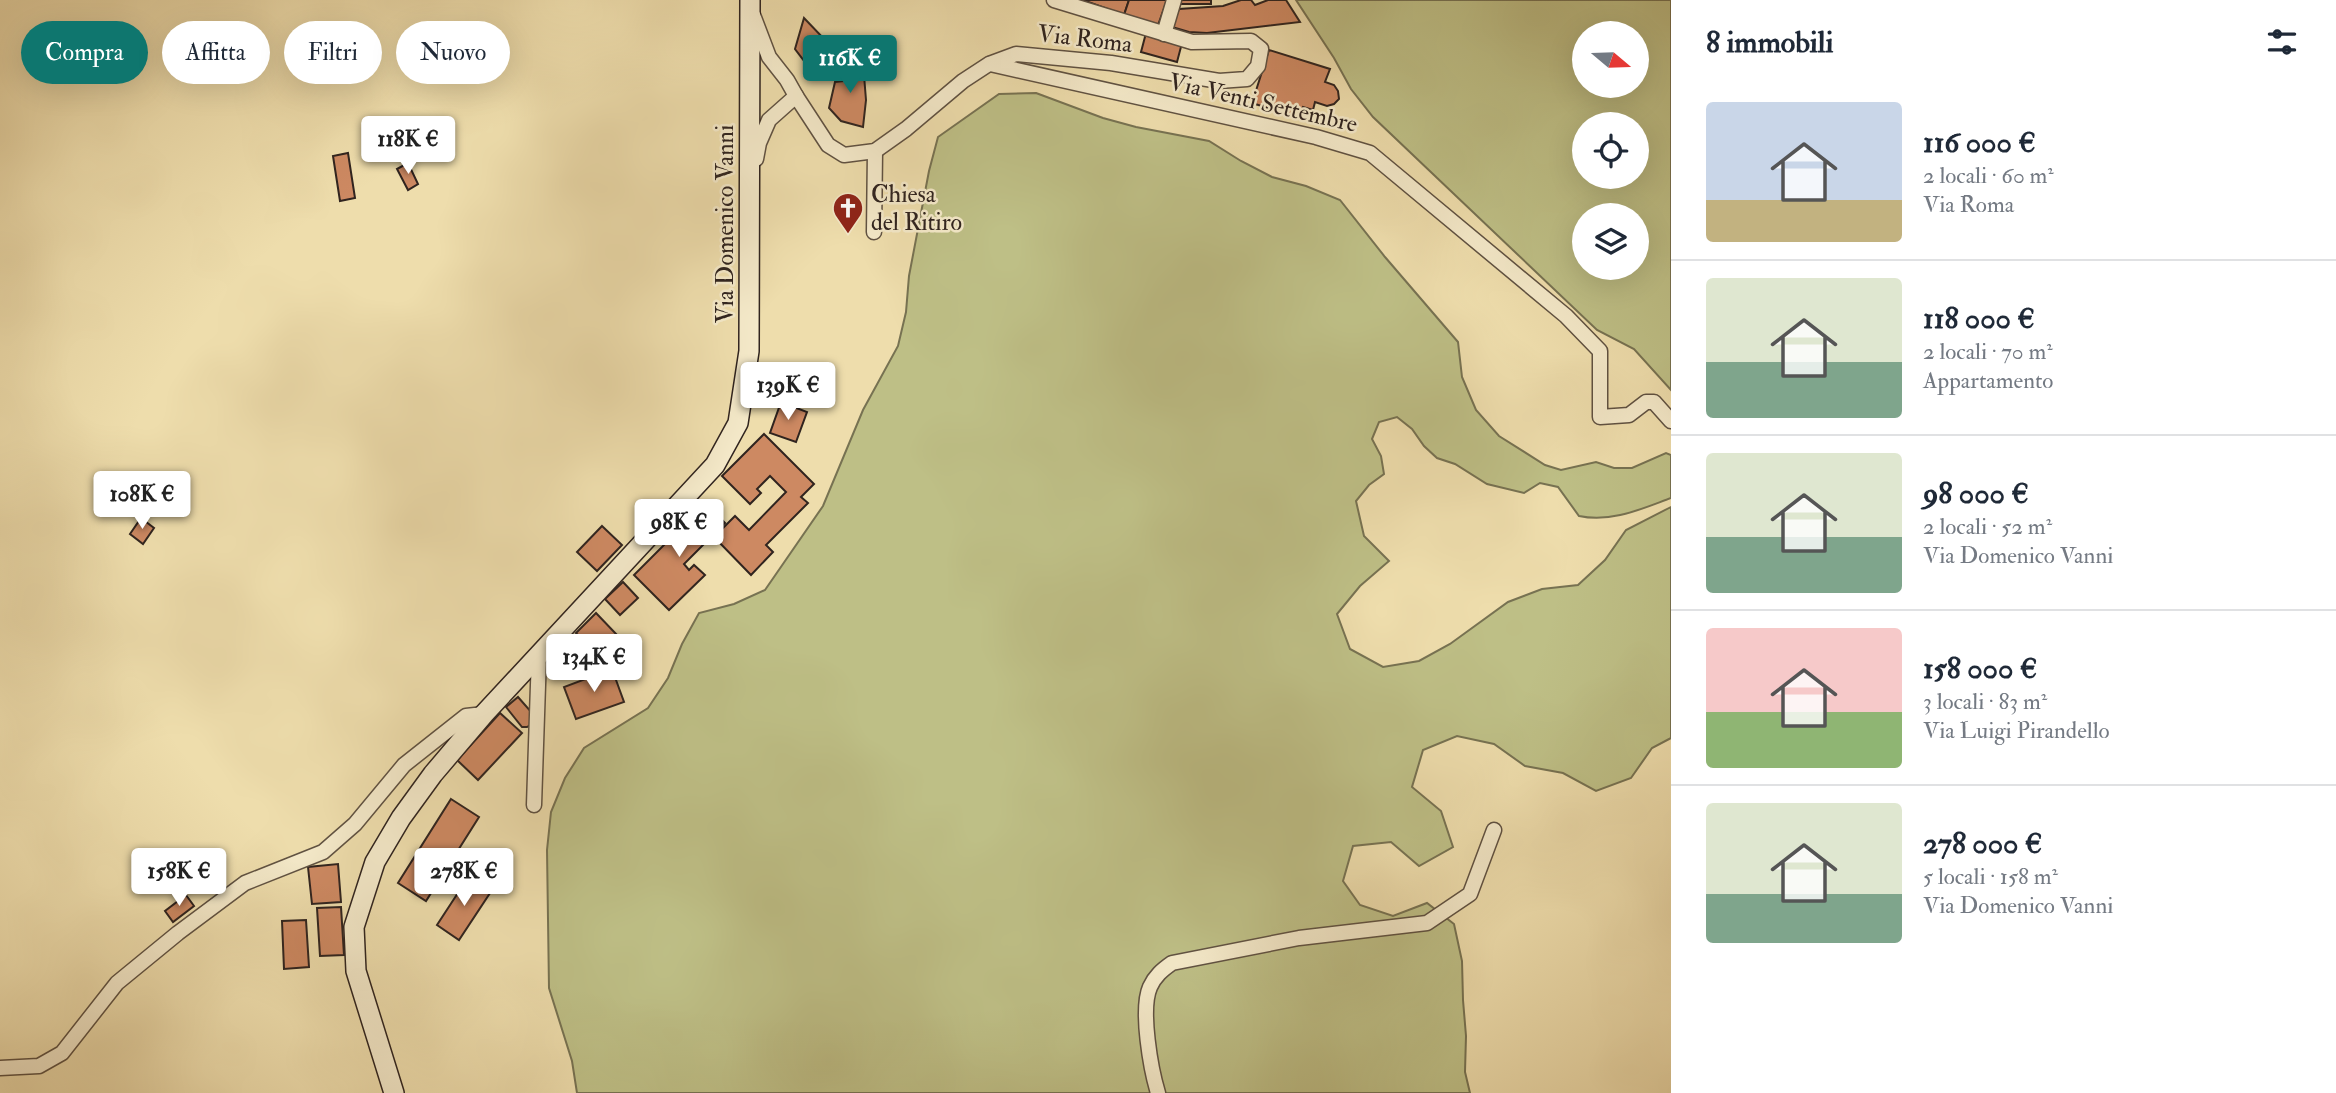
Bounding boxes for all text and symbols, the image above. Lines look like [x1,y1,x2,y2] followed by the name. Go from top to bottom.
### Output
[1036,18,1135,60] street label: Via Roma
[21,21,148,84] chip: Compra
[162,21,270,84] chip: Affitta
[284,21,382,84] chip: Filtri
[396,21,510,84] chip: Nuovo
[1572,21,1648,98] north arrow
[1572,21,1649,280] map controls
[2263,23,2301,61] icon: filters
[1706,24,1834,61] text: 8 immobili
[793,36,907,95] pin: 116K €
[819,43,881,72] text: 116K €
[1166,66,1360,140] street label: Via Venti Settembre
[1572,112,1649,189] button: locate
[351,116,465,176] pin: 118K €
[377,124,439,153] text: 118K €
[1923,124,2036,161] text: 116 000 €
[710,125,741,323] street label: Via Domenico Vanni
[1762,130,1846,214] icon: home
[1923,161,2054,190] text: 2 locali · 60 m²
[871,179,962,238] place label: Chiesa del Ritiro
[1923,190,2014,219] text: Via Roma
[831,191,865,235] church icon: Chiesa del Ritiro
[1572,203,1649,280] button: layers
[1923,300,2035,337] text: 118 000 €
[1762,306,1846,390] icon: home
[1923,337,2053,366] text: 2 locali · 70 m²
[731,362,845,422] pin: 139K €
[1923,366,2053,395] text: Appartamento
[756,370,820,399] text: 139K €
[85,472,199,531] pin: 108K €
[1923,475,2029,512] text: 98 000 €
[109,479,175,508] text: 108K €
[1762,481,1846,565] icon: home
[630,500,728,559] pin: 98K €
[651,507,707,536] text: 98K €
[1923,512,2052,541] text: 2 locali · 52 m²
[1923,541,2113,570] text: Via Domenico Vanni
[537,634,651,694] pin: 134K €
[562,642,626,671] text: 134K €
[1923,650,2037,687] text: 158 000 €
[1762,656,1846,740] icon: home
[1923,687,2047,716] text: 3 locali · 83 m²
[1923,716,2110,745] text: Via Luigi Pirandello
[1923,825,2042,862] text: 278 000 €
[1762,831,1846,915] icon: home
[122,848,236,908] pin: 158K €
[407,848,521,908] pin: 278K €
[147,856,211,885] text: 158K €
[430,856,498,885] text: 278K €
[1923,862,2058,891] text: 5 locali · 158 m²
[1923,891,2113,920] text: Via Domenico Vanni

